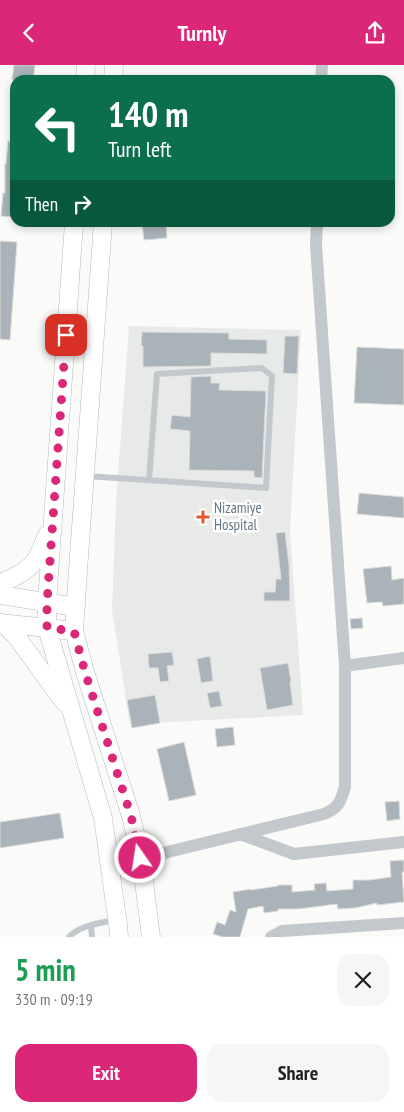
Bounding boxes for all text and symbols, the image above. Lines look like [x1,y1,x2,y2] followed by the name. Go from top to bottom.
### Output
[15,19,43,47] icon: back
[178,19,226,47] text: Turnly
[361,19,389,47] icon: share
[108,91,189,137] text: 140 m
[25,95,90,160] icon: left
[108,135,172,163] text: Turn left
[68,190,96,218] icon: right
[25,192,58,216] text: Then
[45,314,87,356] pin
[52,321,80,349] icon: arrive
[214,498,262,534] place label: Nizamiye Hospital
[196,510,210,524] marker: Nizamiye Hospital
[113,831,165,883] position arrow
[15,950,76,989] text: 5 min
[337,954,389,1006] button: close
[15,989,93,1009] text: 330 m · 09:19
[15,1044,197,1102] button: Exit
[207,1044,389,1102] button: Share

